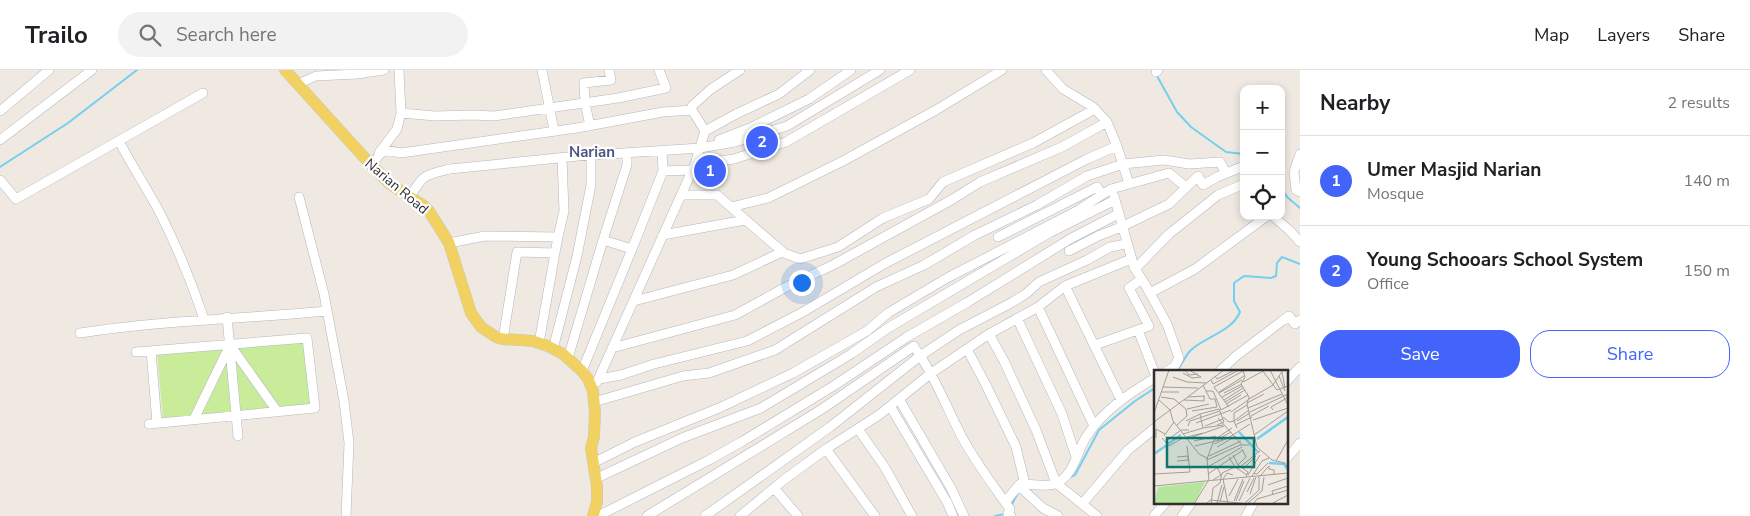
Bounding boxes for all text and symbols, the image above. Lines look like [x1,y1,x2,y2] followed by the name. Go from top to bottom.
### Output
[118,12,468,57] search box
[25,19,88,51] text: Trailo
[136,21,164,49] icon: search
[176,22,277,48] text: Search here
[1534,23,1569,47] text: Map
[1597,23,1650,47] text: Layers
[1678,23,1725,47] text: Share
[1240,85,1285,220] map controls
[1240,85,1285,130] button: +
[1320,89,1390,117] text: Nearby
[1668,92,1730,114] text: 2 results
[746,123,778,161] pin: 2
[1240,130,1285,175] button: −
[569,142,615,162] district label: Narian
[694,152,726,190] pin: 1
[361,154,433,219] street label: Narian Road
[1367,157,1541,183] text: Umer Masjid Narian
[1331,170,1341,192] text: 1
[1683,170,1730,192] text: 140 m
[1240,175,1285,220] button: locate
[1367,183,1424,205] text: Mosque
[1367,247,1643,273] text: Young Schooars School System
[1331,260,1341,282] text: 2
[1683,260,1730,282] text: 150 m
[789,270,815,296] your location
[1367,273,1409,295] text: Office
[1320,330,1520,378] button: Save
[1530,330,1730,378] button: Share
[1154,370,1288,504] inset map

